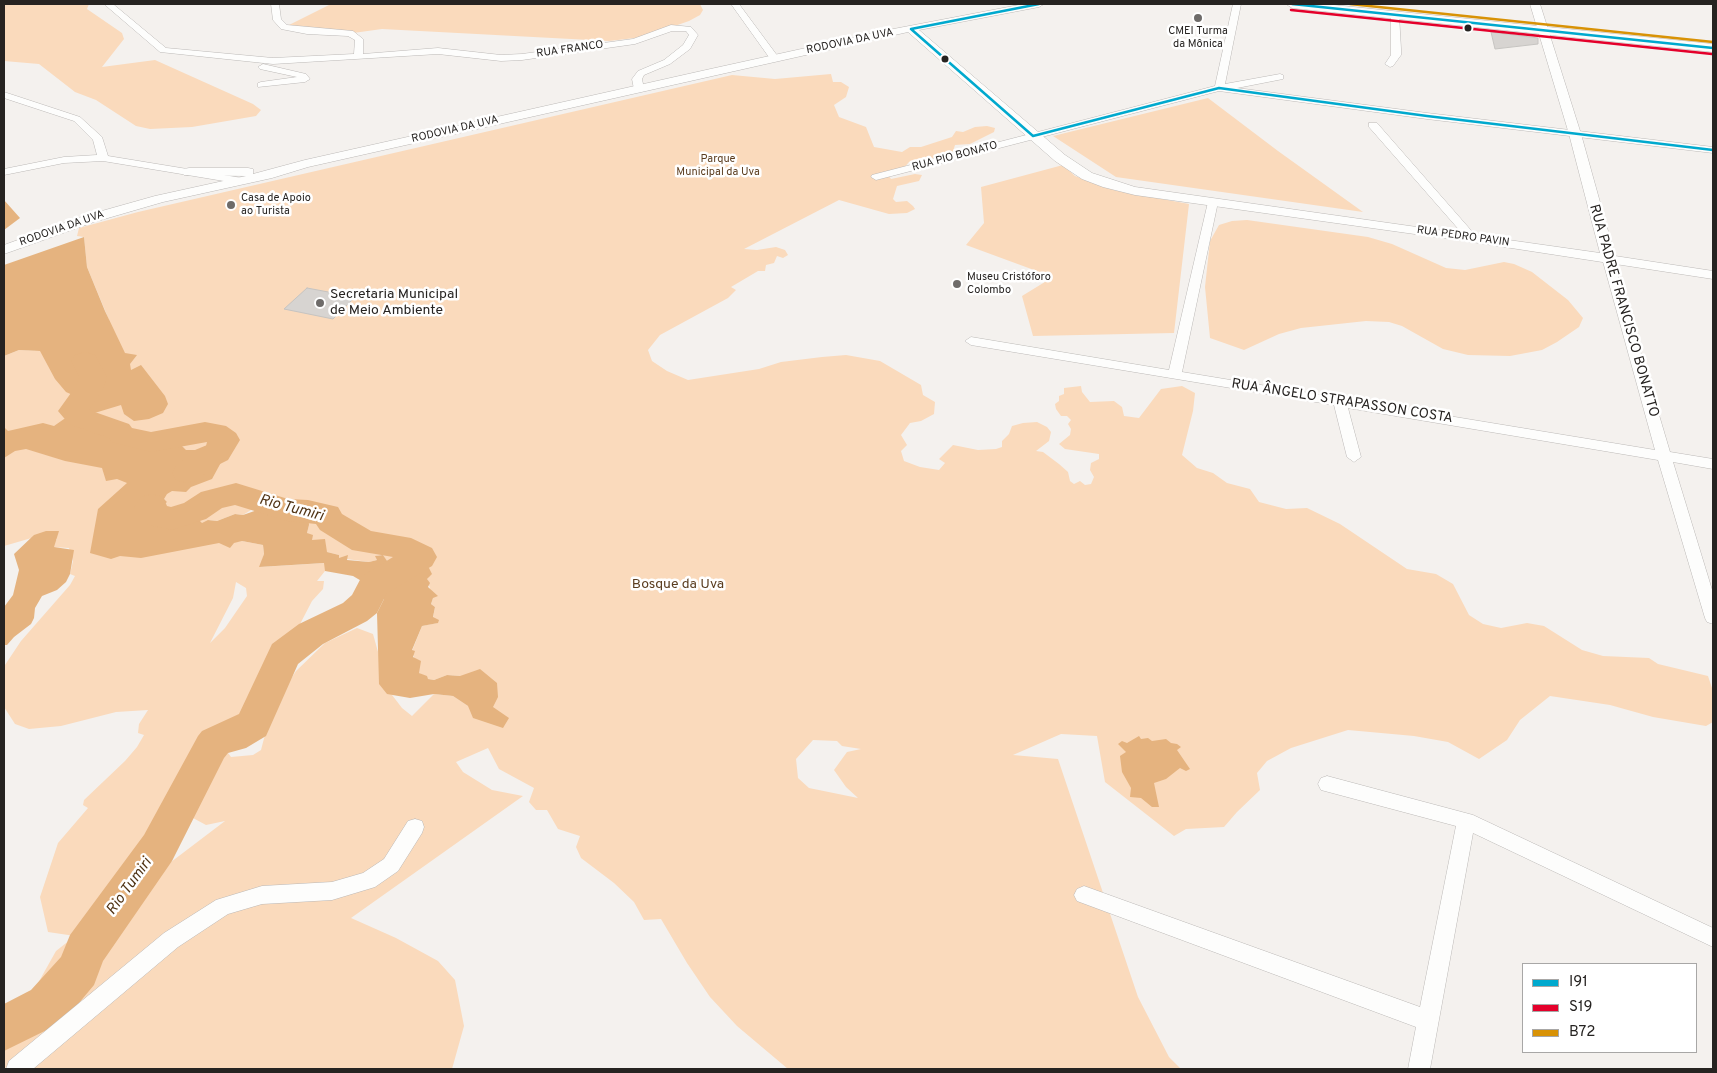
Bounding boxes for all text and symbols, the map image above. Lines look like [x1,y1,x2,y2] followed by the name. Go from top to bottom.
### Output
[1192,12,1204,24] marker: CMEI Turma da Mônica
[1463,23,1473,33] unlabelled marker
[1168,25,1228,51] place label: CMEI Turma da Mônica
[805,26,895,58] street label: RODOVIA DA UVA
[536,39,604,61] street label: RUA FRANCO
[940,54,950,64] unlabelled marker
[410,114,500,146] street label: RODOVIA DA UVA
[911,139,999,175] street label: RUA PIO BONATO
[676,153,760,179] park label: Parque Municipal da Uva
[241,192,311,218] place label: Casa de Apoio ao Turista
[225,199,237,211] marker: Casa de Apoio ao Turista
[1585,203,1661,419] street label: RUA PADRE FRANCISCO BONATTO
[18,208,106,250] street label: RODOVIA DA UVA
[1416,224,1510,250] street label: RUA PEDRO PAVIN
[967,271,1051,297] place label: Museu Cristóforo Colombo
[951,278,963,290] marker: Museu Cristóforo Colombo
[330,287,458,320] place label: Secretaria Municipal de Meio Ambiente
[314,297,326,309] marker: Secretaria Municipal de Meio Ambiente
[1230,376,1454,428] street label: RUA ÂNGELO STRAPASSON COSTA
[257,492,325,526] water label: Rio Tumiri
[632,577,724,593] park label: Bosque da Uva
[103,855,157,919] water label: Rio Tumiri
[1522,963,1697,1053] legend
[1569,973,1588,992] text: I91
[1569,998,1593,1017] text: S19
[1569,1023,1595,1042] text: B72

